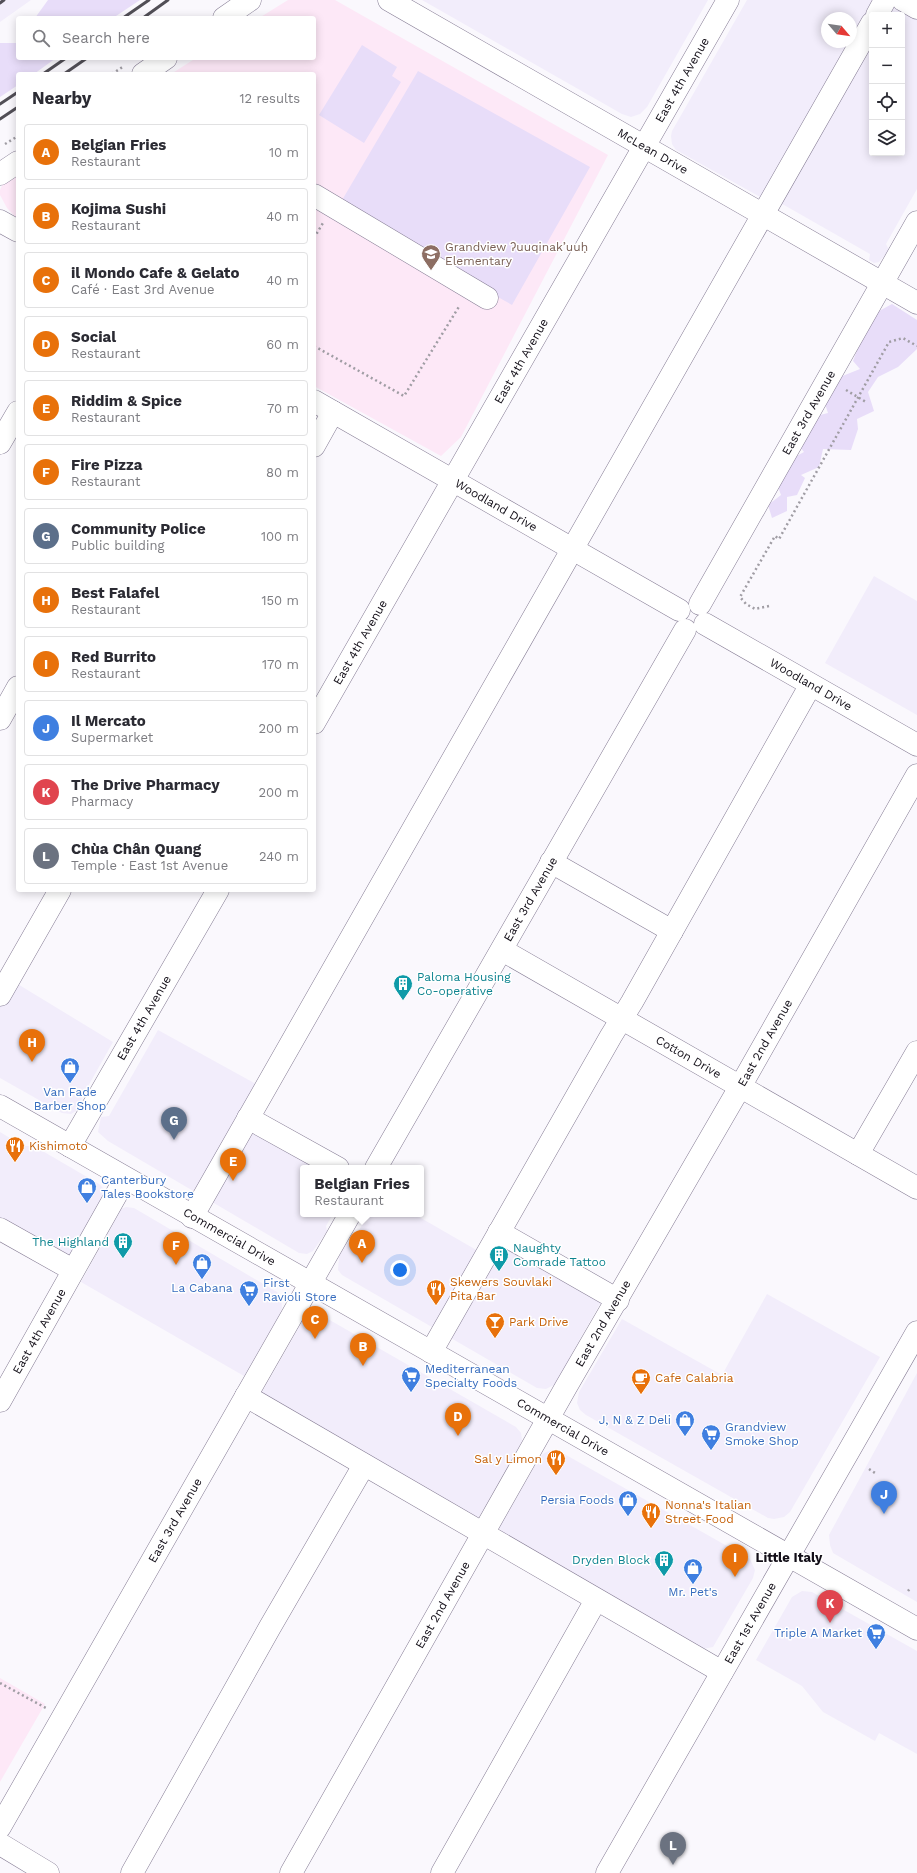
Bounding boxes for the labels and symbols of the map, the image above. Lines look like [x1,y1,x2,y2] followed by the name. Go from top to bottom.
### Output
[821,12,857,48] north arrow
[652,35,712,125] street label: East 4th Avenue
[615,126,690,177] street label: McLean Drive
[445,240,588,268] place label: Grandview ʔuuqinak’uuḥ Elementary
[420,243,442,271] school or university icon: Grandview ʔuuqinak’uuḥ Elementary
[491,316,551,406] street label: East 4th Avenue
[779,368,838,458] street label: East 3rd Avenue
[453,476,540,534] street label: Woodland Drive
[330,597,390,687] street label: East 4th Avenue
[767,655,855,714] street label: Woodland Drive
[501,854,560,944] street label: East 3rd Avenue
[417,970,511,998] place label: Paloma Housing Co-operative
[114,973,174,1063] street label: East 4th Avenue
[392,973,414,1001] building icon: Paloma Housing Co-operative
[735,997,795,1089] street label: East 2nd Avenue
[19,1029,45,1062] pin: H
[653,1033,724,1081] street label: Cotton Drive
[59,1056,81,1084] shop icon: Van Fade Barber Shop
[34,1085,106,1113] place label: Van Fade Barber Shop
[161,1107,187,1140] pin: G
[4,1135,26,1163] restaurant icon: Kishimoto
[29,1139,88,1153] place label: Kishimoto
[220,1148,246,1181] pin: E
[101,1173,194,1201] place label: Canterbury Tales Bookstore
[76,1176,98,1204] shop icon: Canterbury Tales Bookstore
[181,1205,278,1269] street label: Commercial Drive
[349,1230,375,1263] pin: A
[112,1231,134,1259] building icon: The Highland
[163,1232,189,1265] pin: F
[32,1235,109,1249] place label: The Highland
[513,1241,606,1269] place label: Naughty Comrade Tattoo
[488,1244,510,1272] building icon: Naughty Comrade Tattoo
[191,1252,213,1280] shop icon: La Cabana
[390,1260,410,1280] your location
[450,1275,552,1303] place label: Skewers Souvlaki Pita Bar
[263,1276,337,1304] place label: First Ravioli Store
[572,1277,634,1369] street label: East 2nd Avenue
[425,1278,447,1306] restaurant icon: Skewers Souvlaki Pita Bar
[238,1279,260,1307] supermarket icon: First Ravioli Store
[171,1281,233,1295] place label: La Cabana
[10,1286,69,1376] street label: East 4th Avenue
[302,1306,328,1339] pin: C
[484,1311,506,1339] bar icon: Park Drive
[509,1315,569,1329] place label: Park Drive
[350,1333,376,1366] pin: B
[425,1362,517,1390] place label: Mediterranean Specialty Foods
[400,1365,422,1393] supermarket icon: Mediterranean Specialty Foods
[630,1367,652,1395] cafe icon: Cafe Calabria
[655,1371,734,1385] place label: Cafe Calabria
[514,1395,612,1459] street label: Commercial Drive
[445,1403,471,1436] pin: D
[674,1409,696,1437] shop icon: J, N & Z Deli
[599,1413,671,1427] place label: J, N & Z Deli
[725,1420,799,1448] place label: Grandview Smoke Shop
[700,1423,722,1451] supermarket icon: Grandview Smoke Shop
[545,1448,567,1476] restaurant icon: Sal y Limon
[474,1452,542,1466] place label: Sal y Limon
[145,1476,205,1565] street label: East 3rd Avenue
[871,1481,897,1514] pin: J
[617,1489,639,1517] shop icon: Persia Foods
[540,1493,614,1507] place label: Persia Foods
[665,1498,752,1526] place label: Nonna's Italian Street Food
[640,1501,662,1529] restaurant icon: Nonna's Italian Street Food
[722,1544,748,1577] pin: I
[653,1549,675,1577] building icon: Dryden Block
[756,1550,823,1565] district label: Little Italy
[572,1553,650,1567] place label: Dryden Block
[682,1557,704,1585] shop icon: Mr. Pet's
[412,1559,473,1651] street label: East 2nd Avenue
[721,1580,779,1666] street label: East 1st Avenue
[668,1585,718,1599] place label: Mr. Pet's
[817,1590,843,1623] pin: K
[865,1622,887,1650] supermarket icon: Triple A Market
[774,1626,862,1640] place label: Triple A Market
[660,1832,686,1865] pin: L

